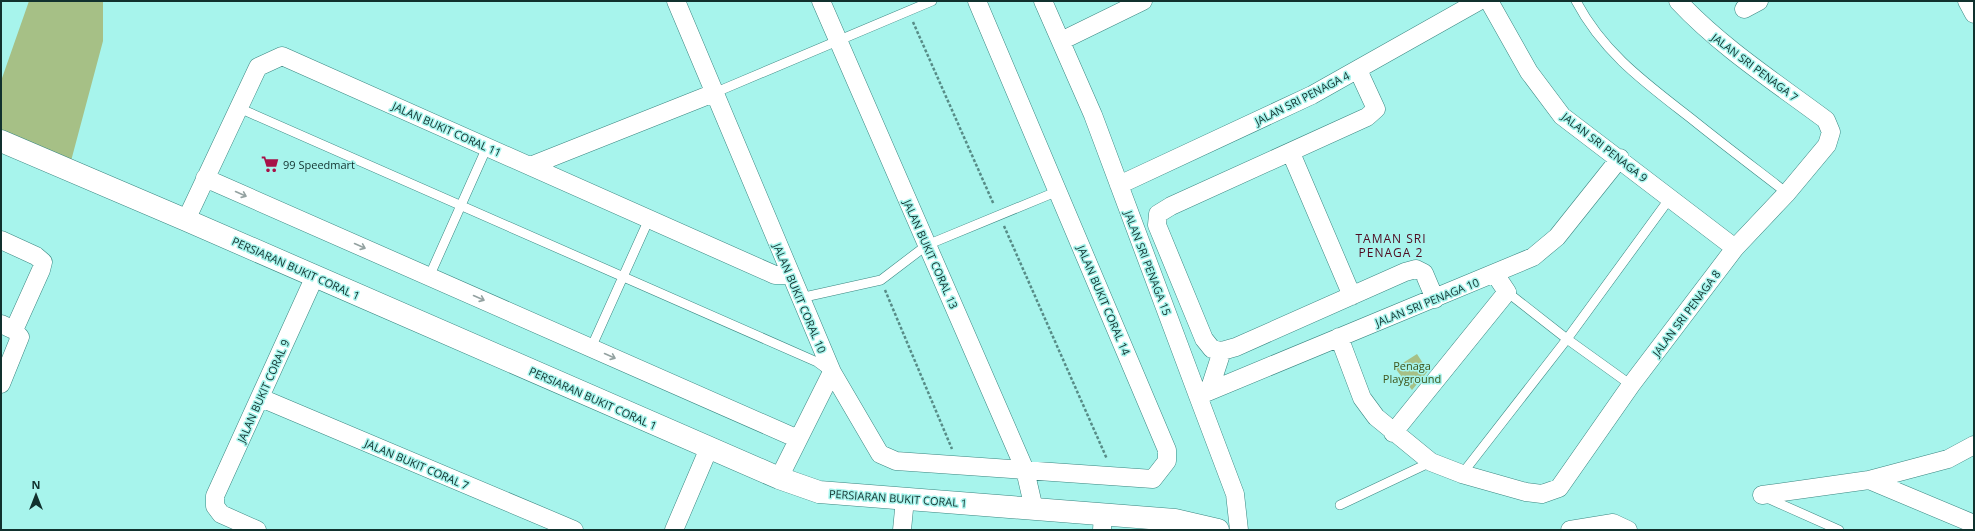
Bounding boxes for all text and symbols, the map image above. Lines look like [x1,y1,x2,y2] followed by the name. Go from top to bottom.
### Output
[1708,29,1801,104] street label: JALAN SRI PENAGA 7
[1251,67,1353,129] street label: JALAN SRI PENAGA 4
[389,98,504,160] street label: JALAN BUKIT CORAL 11
[1558,108,1651,185] street label: JALAN SRI PENAGA 9
[260,154,280,174] supermarket icon: 99 Speedmart
[283,157,355,172] place label: 99 Speedmart
[234,191,246,198] one-way arrow
[900,196,962,311] street label: JALAN BUKIT CORAL 13
[1121,208,1175,317] street label: JALAN SRI PENAGA 15
[1355,230,1427,261] district label: TAMAN SRI PENAGA 2
[230,233,362,303] street label: PERSIARAN BUKIT CORAL 1
[770,240,830,355] street label: JALAN BUKIT CORAL 10
[1074,242,1134,358] street label: JALAN BUKIT CORAL 14
[353,243,365,250] one-way arrow
[1648,267,1723,360] street label: JALAN SRI PENAGA 8
[1372,274,1481,330] street label: JALAN SRI PENAGA 10
[472,295,484,303] one-way arrow
[233,337,293,446] street label: JALAN BUKIT CORAL 9
[604,353,616,360] one-way arrow
[1383,358,1441,386] park label: Penaga Playground
[527,363,659,433] street label: PERSIARAN BUKIT CORAL 1
[362,435,471,493] street label: JALAN BUKIT CORAL 7
[16,475,56,515] north arrow
[32,477,40,492] text: N
[828,486,968,510] street label: PERSIARAN BUKIT CORAL 1

